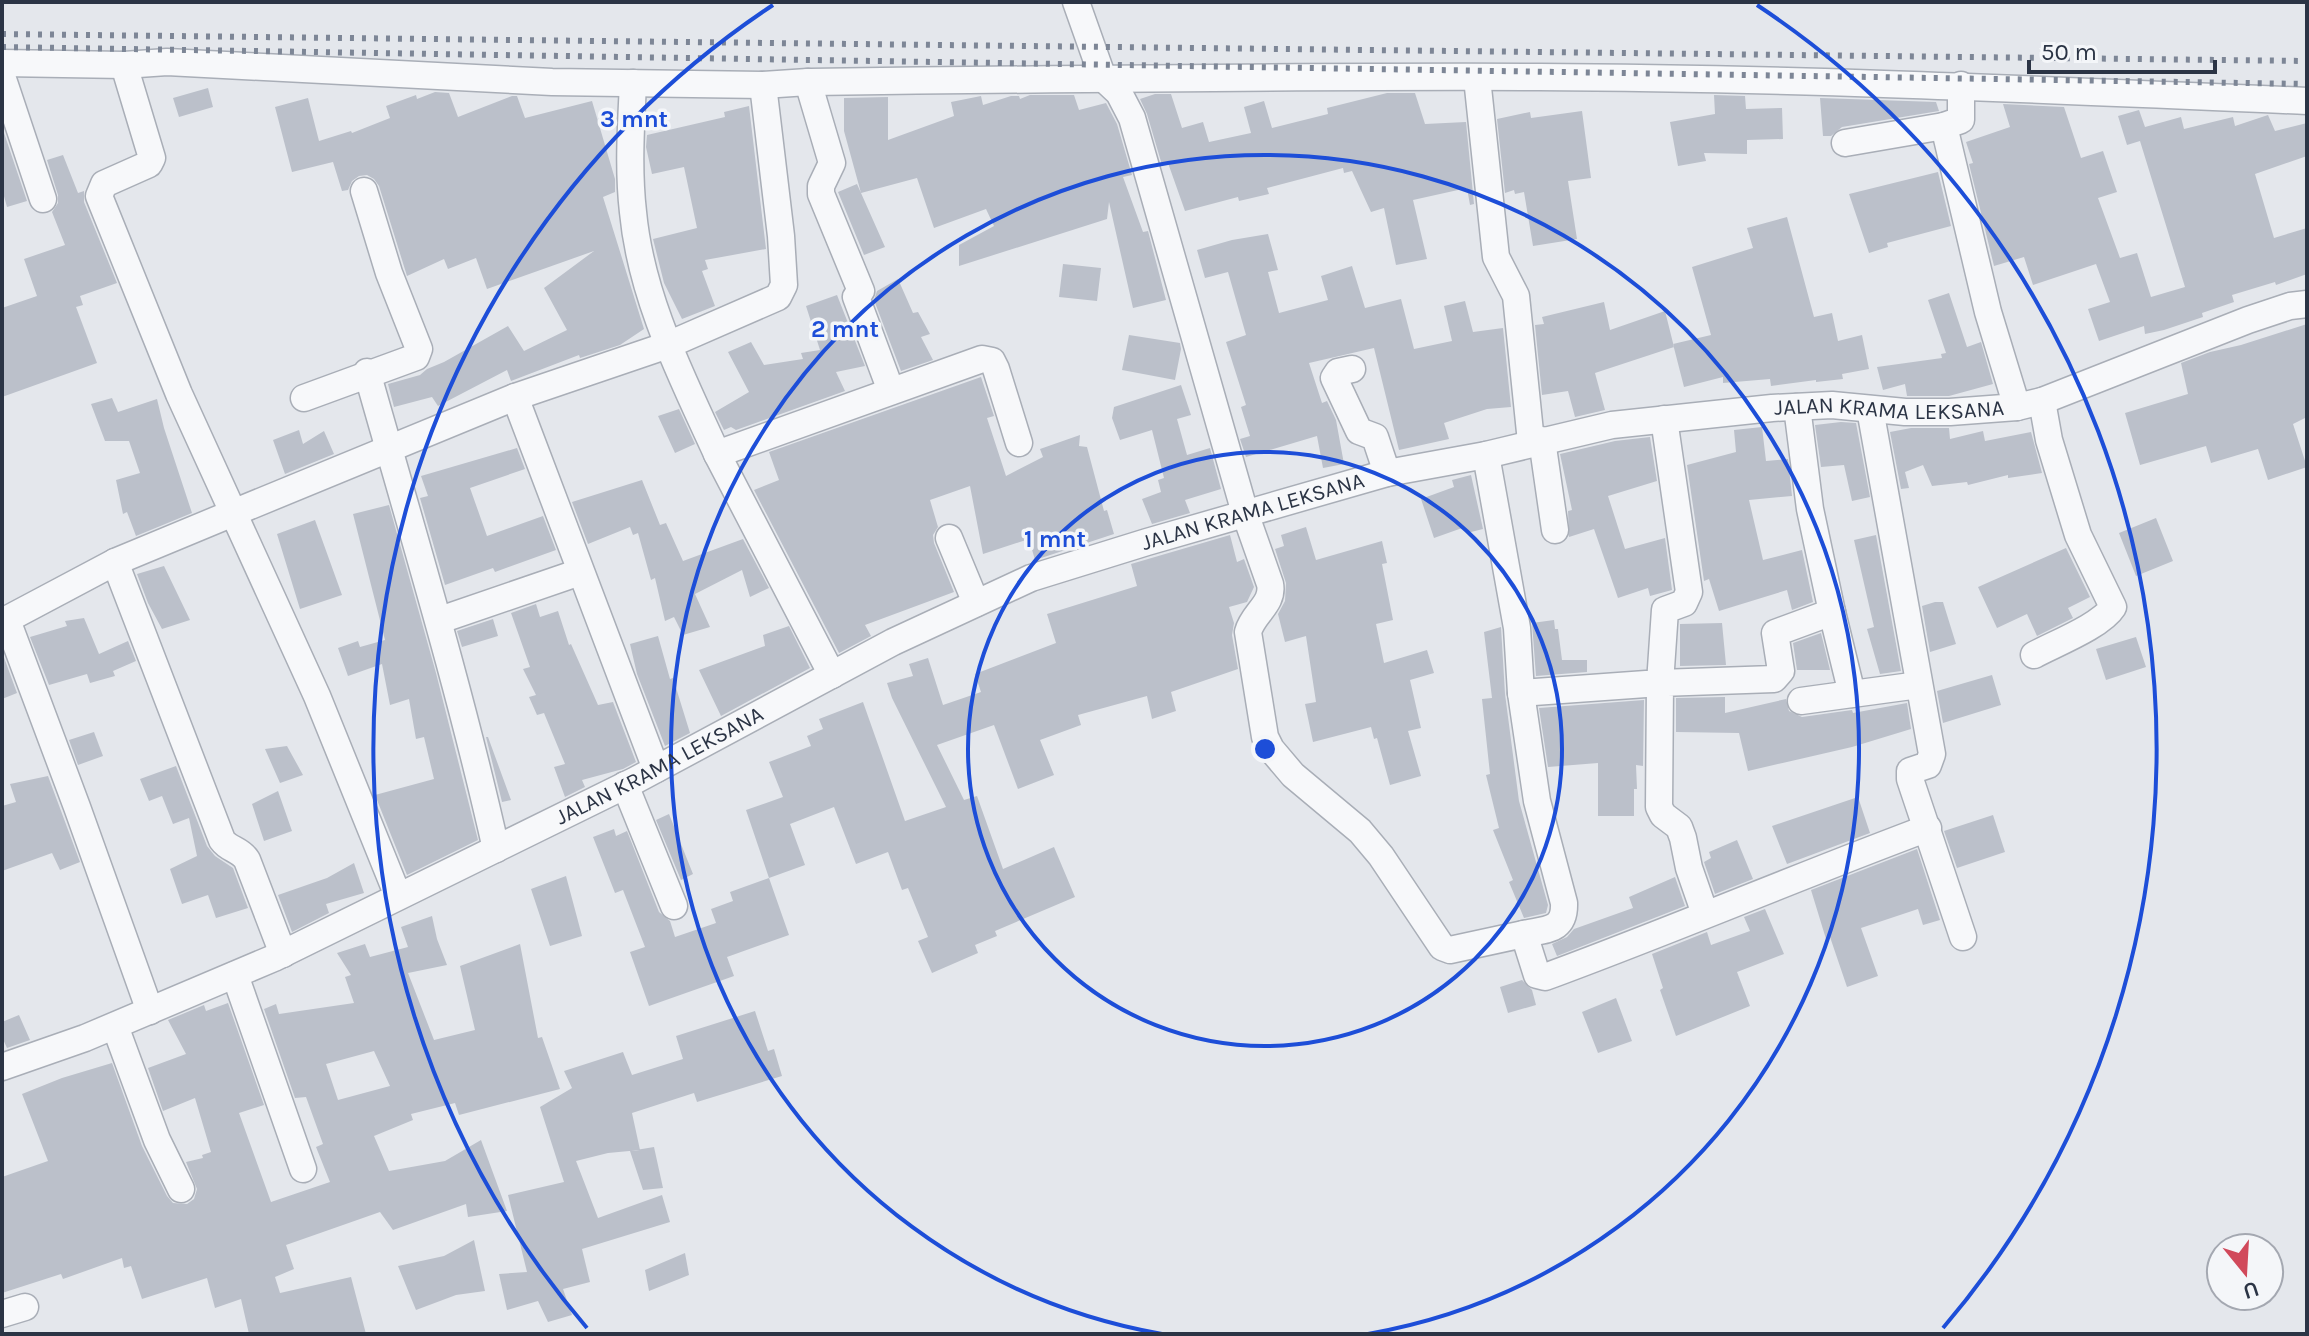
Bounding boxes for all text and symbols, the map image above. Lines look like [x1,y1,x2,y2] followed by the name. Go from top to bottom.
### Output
[2029,24,2215,74] scale bar
[2041,38,2097,66] text: 50 m
[600,105,668,133] text: 3 mnt
[811,315,879,343] text: 2 mnt
[1774,392,2005,425] street label: JALAN KRAMA LEKSANA
[1138,467,1368,556] street label: JALAN KRAMA LEKSANA
[1024,525,1086,553] text: 1 mnt
[551,701,768,830] street label: JALAN KRAMA LEKSANA
[1251,735,1279,763] centre of rings
[2205,1232,2285,1312] north arrow
[2240,1275,2262,1305] text: U

